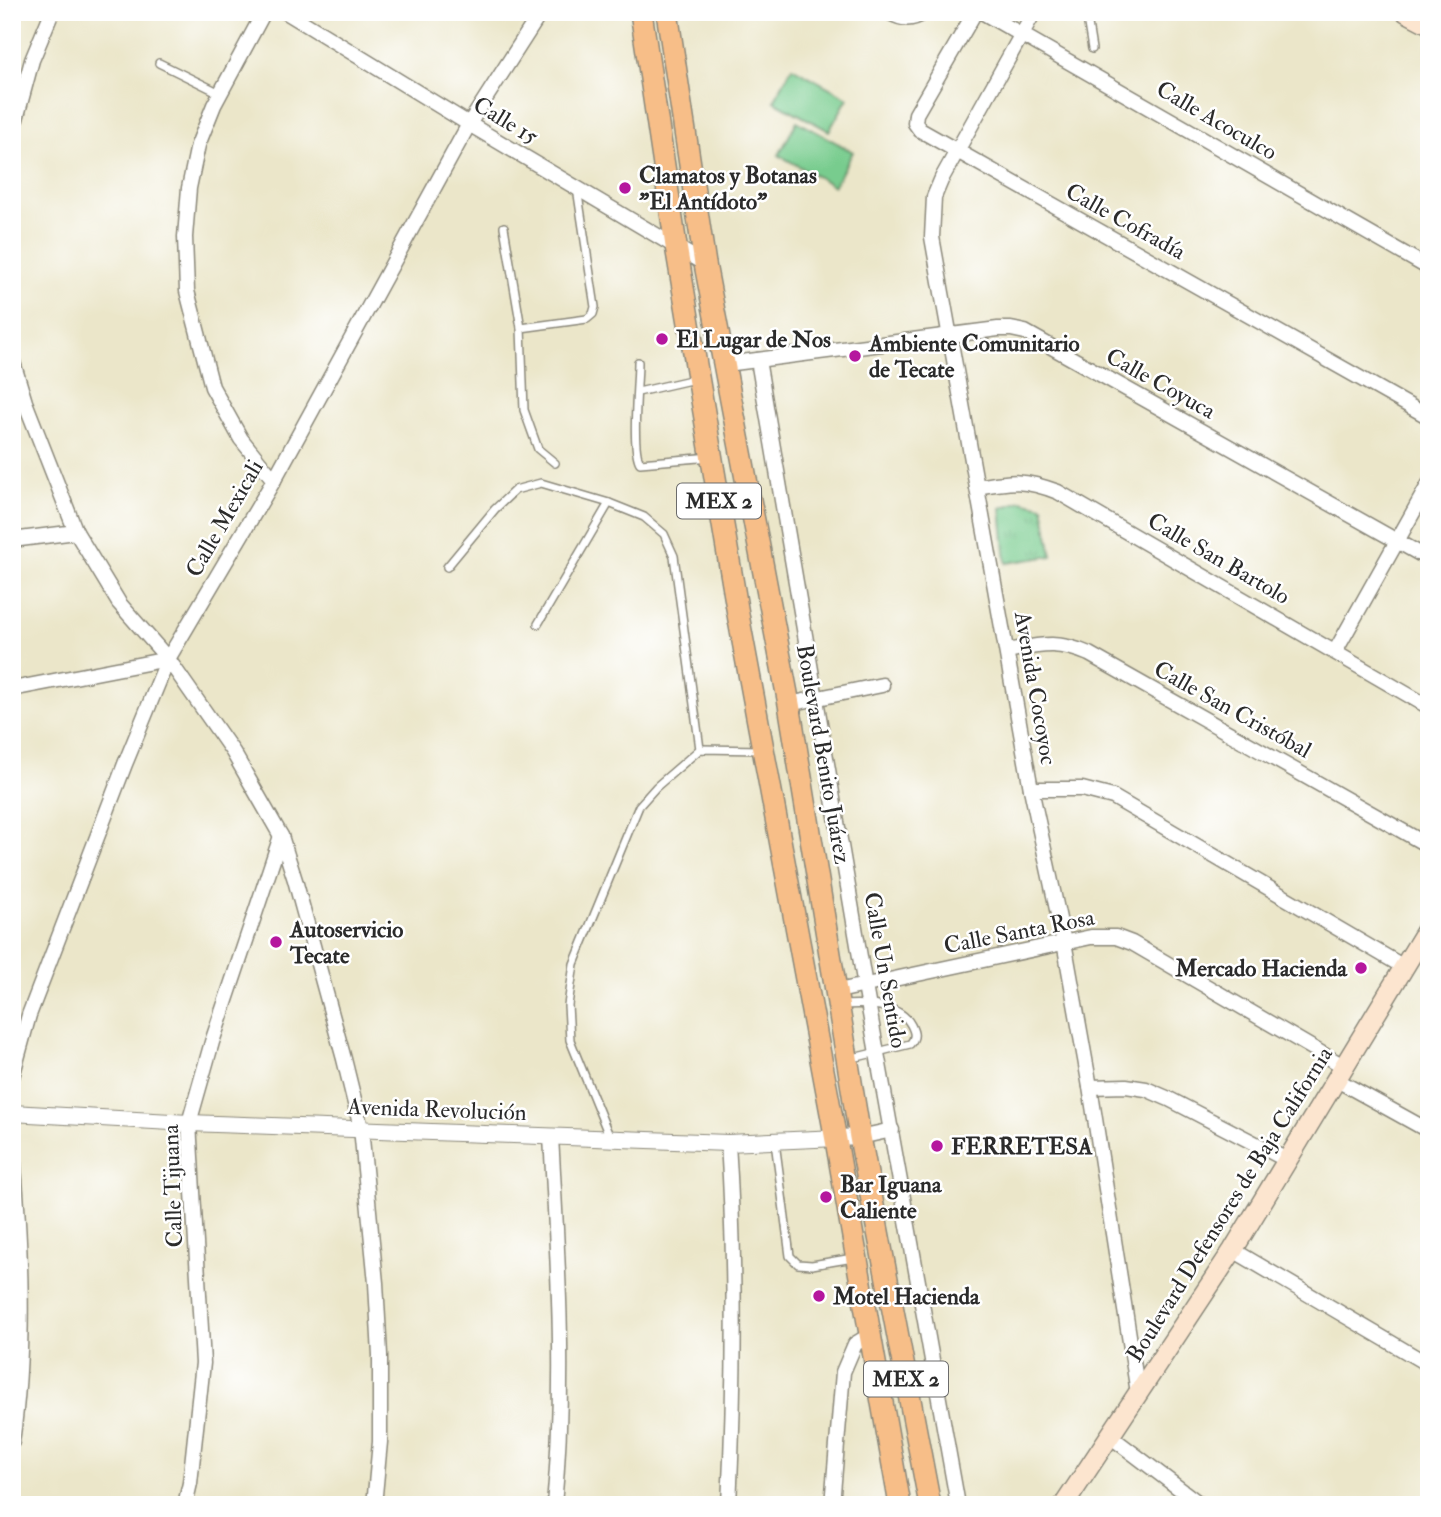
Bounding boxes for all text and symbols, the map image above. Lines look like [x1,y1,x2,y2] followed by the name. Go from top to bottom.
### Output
[1151,74,1282,167] street label: Calle Acoculco
[468,90,543,151] street label: Calle 15
[639,161,817,216] place label: Clamatos y Botanas "El Antídoto"
[1061,177,1191,267] street label: Calle Cofradía
[617,180,633,196] marker: Clamatos y Botanas "El Antídoto"
[676,325,831,355] place label: El Lugar de Nos
[868,329,1080,384] place label: Ambiente Comunitario de Tecate
[654,331,670,347] marker: El Lugar de Nos
[1101,341,1221,426] street label: Calle Coyuca
[847,348,863,364] marker: Ambiente Comunitario de Tecate
[179,454,270,582] street label: Calle Mexicali
[677,484,761,518] road number: MEX 2
[1142,506,1295,611] street label: Calle San Bartolo
[1008,608,1063,767] street label: Avenida Cocoyoc
[790,642,857,866] street label: Boulevard Benito Juárez
[1149,654,1317,765] street label: Calle San Cristóbal
[858,890,913,1050] street label: Calle Un Sentido
[941,903,1097,960] street label: Calle Santa Rosa
[289,915,403,970] place label: Autoservicio Tecate
[268,934,284,950] marker: Autoservicio Tecate
[1174,954,1349,983] place label: Mercado Hacienda
[1353,960,1369,976] marker: Mercado Hacienda
[1120,1041,1339,1367] street label: Boulevard Defensores de Baja California
[346,1092,527,1127] street label: Avenida Revolución
[156,1123,189,1248] street label: Calle Tijuana
[951,1132,1093,1161] place label: FERRETESA
[929,1138,945,1154] marker: FERRETESA
[840,1170,943,1225] place label: Bar Iguana Caliente
[818,1189,834,1205] marker: Bar Iguana Caliente
[832,1282,981,1311] place label: Motel Hacienda
[811,1288,827,1304] marker: Motel Hacienda
[864,1362,948,1396] road number: MEX 2

